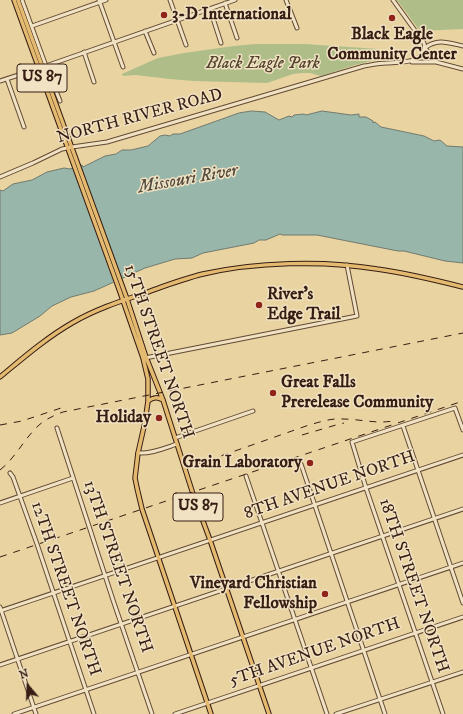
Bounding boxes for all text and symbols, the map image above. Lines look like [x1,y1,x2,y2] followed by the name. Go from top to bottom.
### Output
[172,5,292,25] place label: 3-D International
[159,10,169,20] marker: 3-D International
[387,13,397,23] marker: Black Eagle Community Center
[327,25,457,65] place label: Black Eagle Community Center
[206,54,320,74] park label: Black Eagle Park
[17,64,67,92] road number: US 87
[55,85,225,149] street label: NORTH RIVER ROAD
[137,161,239,199] water label: Missouri River
[119,262,197,442] street label: 15TH STREET NORTH
[267,285,341,325] place label: River's Edge Trail
[254,300,264,310] marker: River's Edge Trail
[281,373,433,413] place label: Great Falls Prerelease Community
[268,388,278,398] marker: Great Falls Prerelease Community
[96,408,151,428] place label: Holiday
[154,413,164,423] marker: Holiday
[242,447,418,525] street label: 8TH AVENUE NORTH
[182,453,302,473] place label: Grain Laboratory
[305,458,315,468] marker: Grain Laboratory
[78,478,156,656] street label: 13TH STREET NORTH
[173,493,223,521] road number: US 87
[374,496,452,676] street label: 18TH STREET NORTH
[26,499,104,679] street label: 12TH STREET NORTH
[190,574,317,614] place label: Vineyard Christian Fellowship
[320,589,330,599] marker: Vineyard Christian Fellowship
[227,614,403,692] street label: 5TH AVENUE NORTH
[8,666,48,706] north arrow

